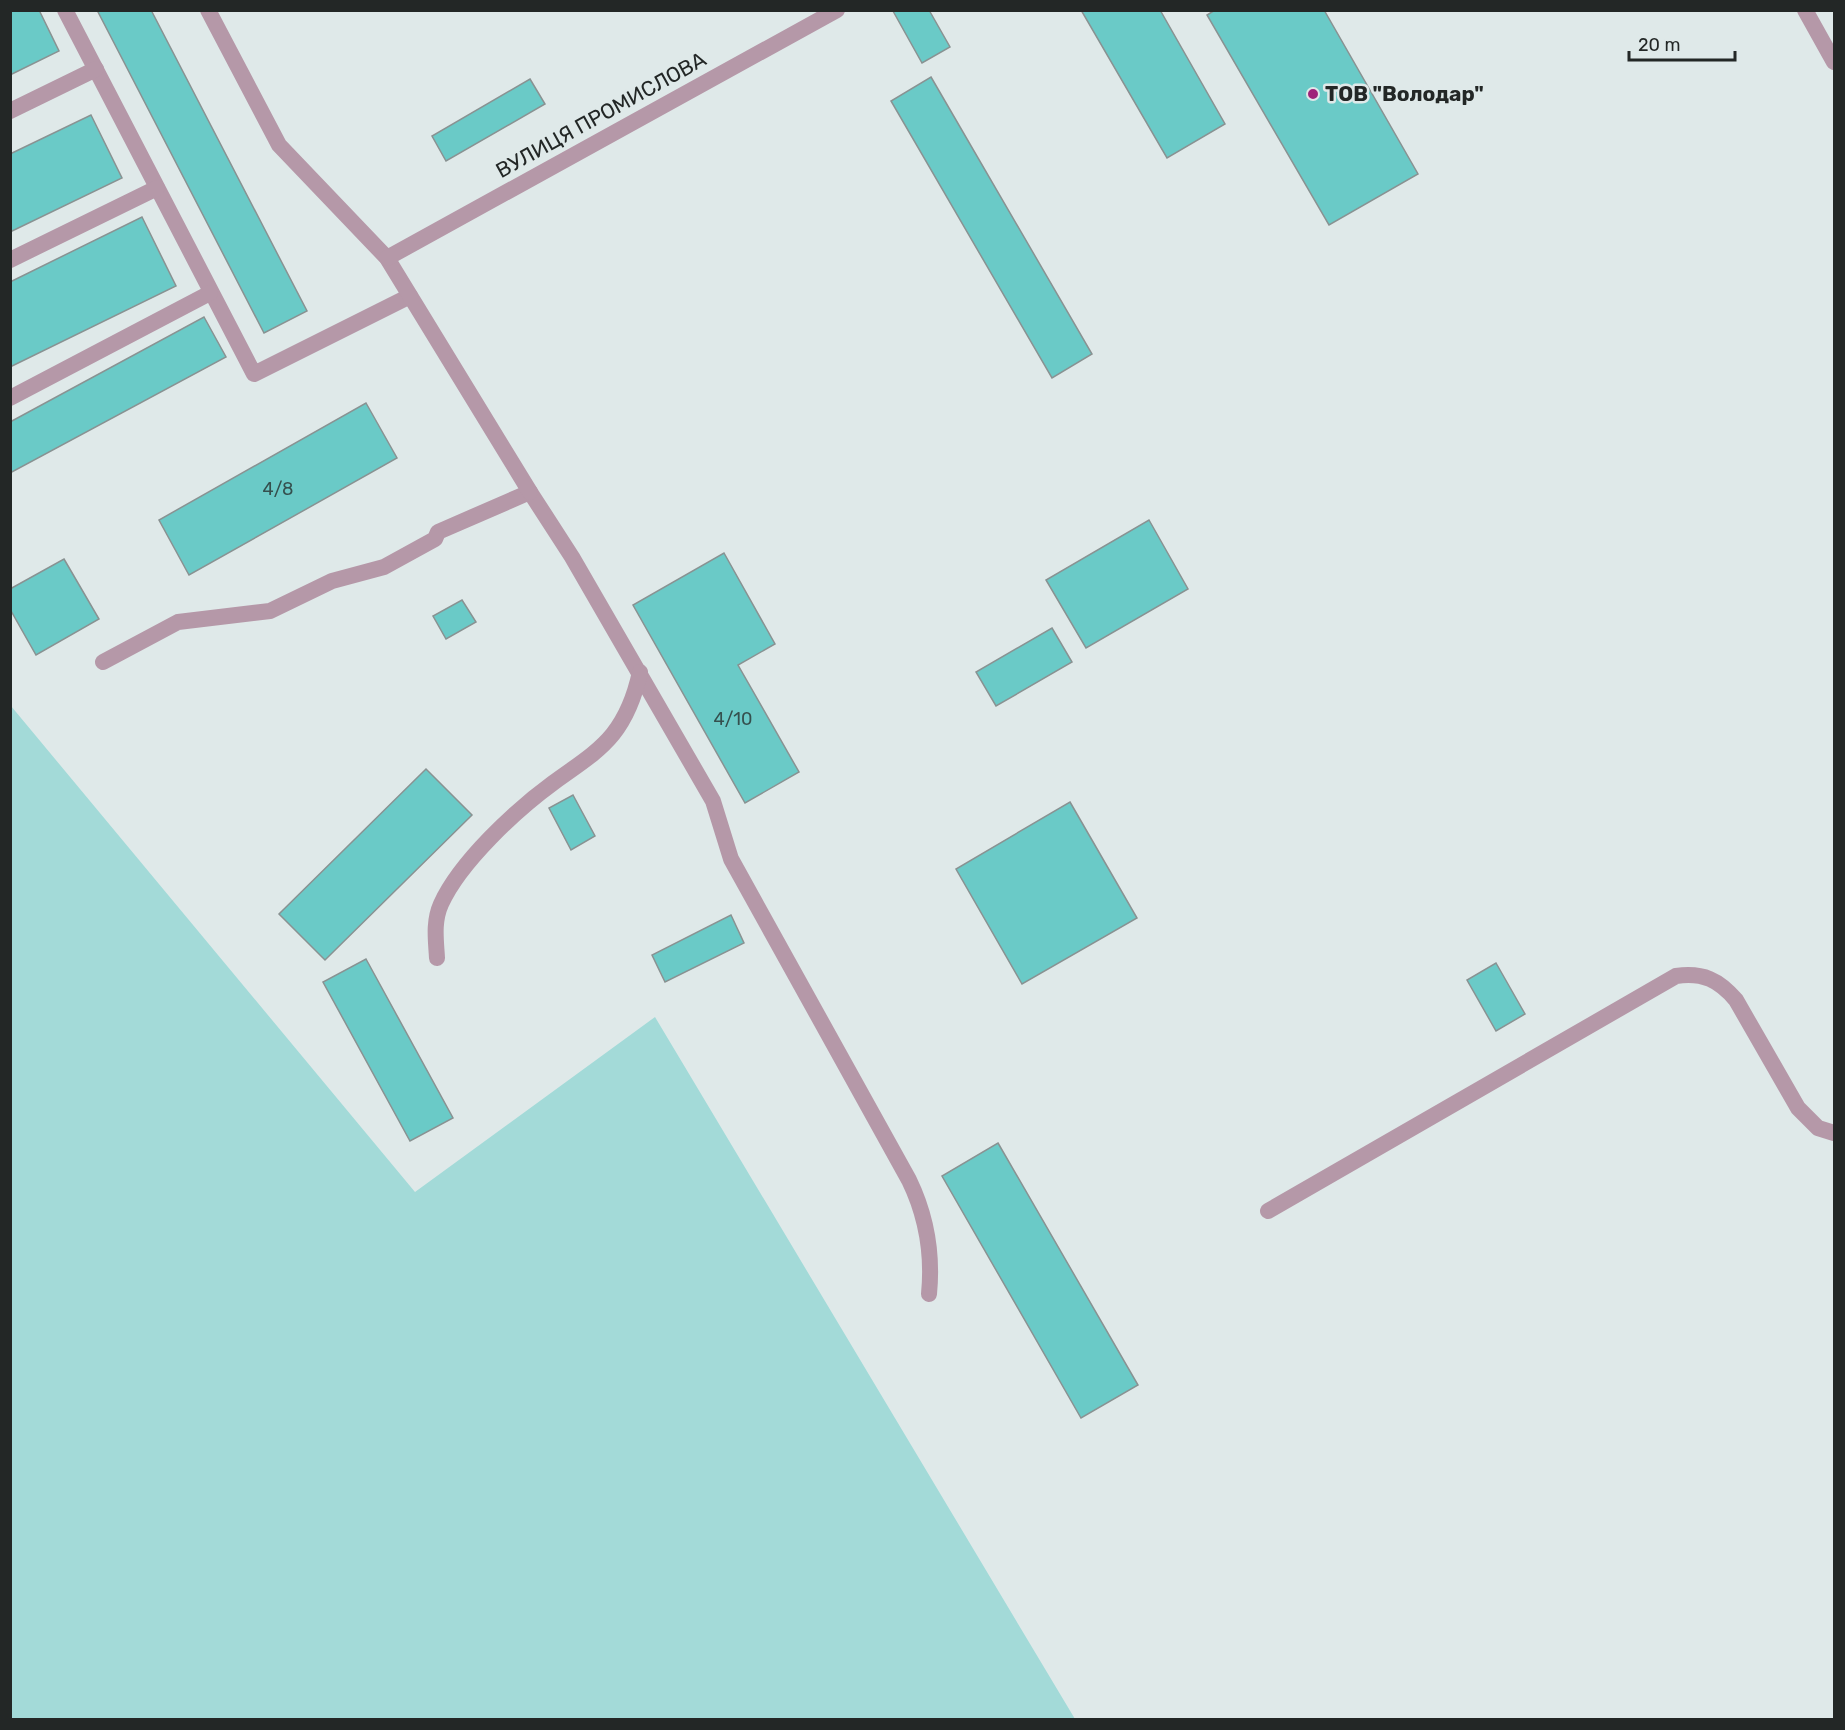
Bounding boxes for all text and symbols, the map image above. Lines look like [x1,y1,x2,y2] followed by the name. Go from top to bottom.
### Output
[1629,24,1736,62] scale bar
[1638,34,1680,56] text: 20 m
[491,46,710,183] street label: ВУЛИЦЯ ПРОМИСЛОВА
[1325,81,1484,106] place label: ТОВ "Володар"
[1306,87,1320,101] marker: ТОВ "Володар"
[263,478,293,500] house number: 4/8
[714,708,752,730] house number: 4/10

